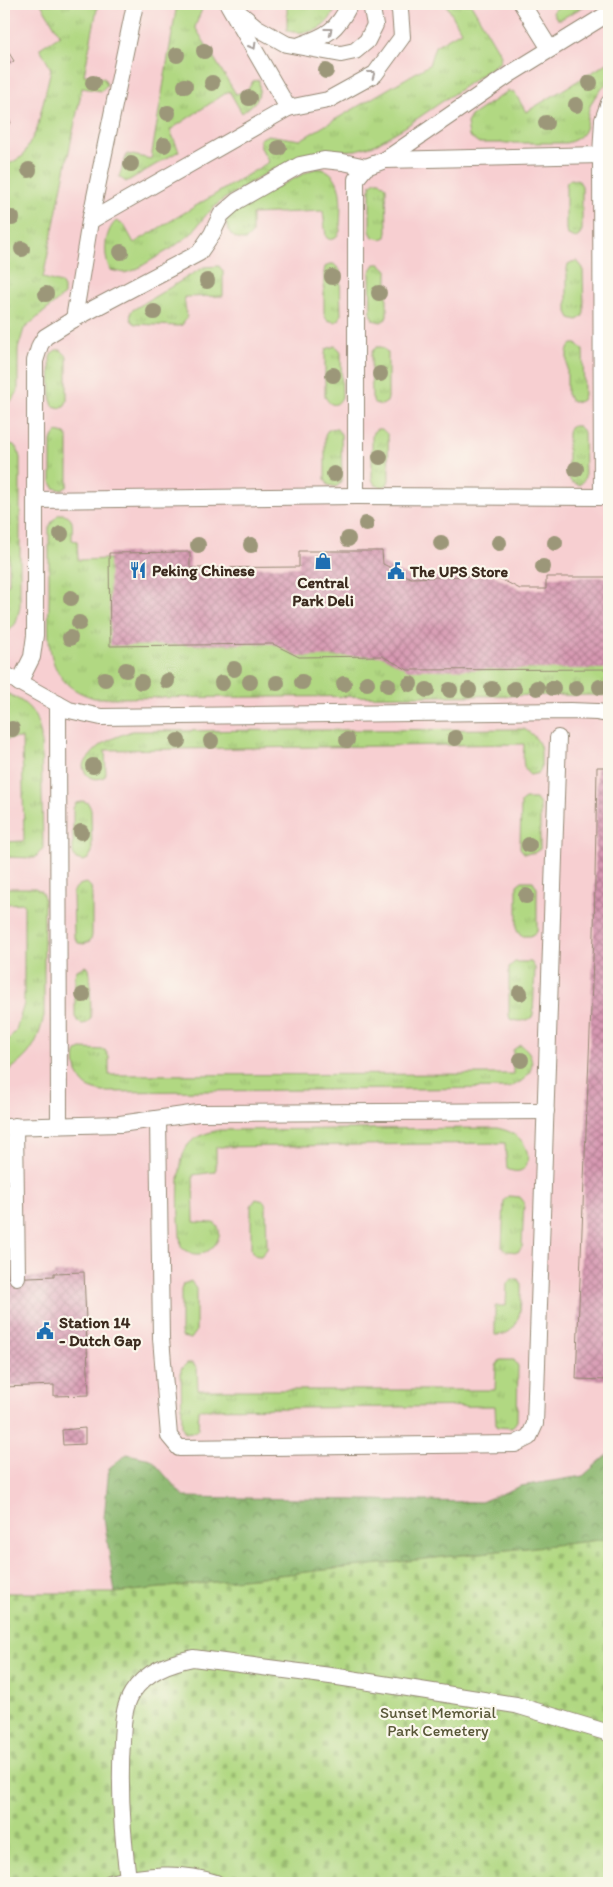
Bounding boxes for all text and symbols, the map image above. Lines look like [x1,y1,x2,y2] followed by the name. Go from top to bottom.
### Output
[323,28,333,37] one-way arrow
[246,41,256,50] one-way arrow
[366,71,375,80] one-way arrow
[313,551,333,571] shop icon: Central Park Deli
[128,560,148,580] restaurant icon: Peking Chinese
[152,561,255,581] place label: Peking Chinese
[386,561,406,581] public building icon: The UPS Store
[409,562,508,581] place label: The UPS Store
[292,573,354,610] place label: Central Park Deli
[59,1313,142,1351] place label: Station 14 - Dutch Gap
[35,1321,55,1341] public building icon: Station 14 - Dutch Gap
[380,1703,496,1740] park label: Sunset Memorial Park Cemetery

